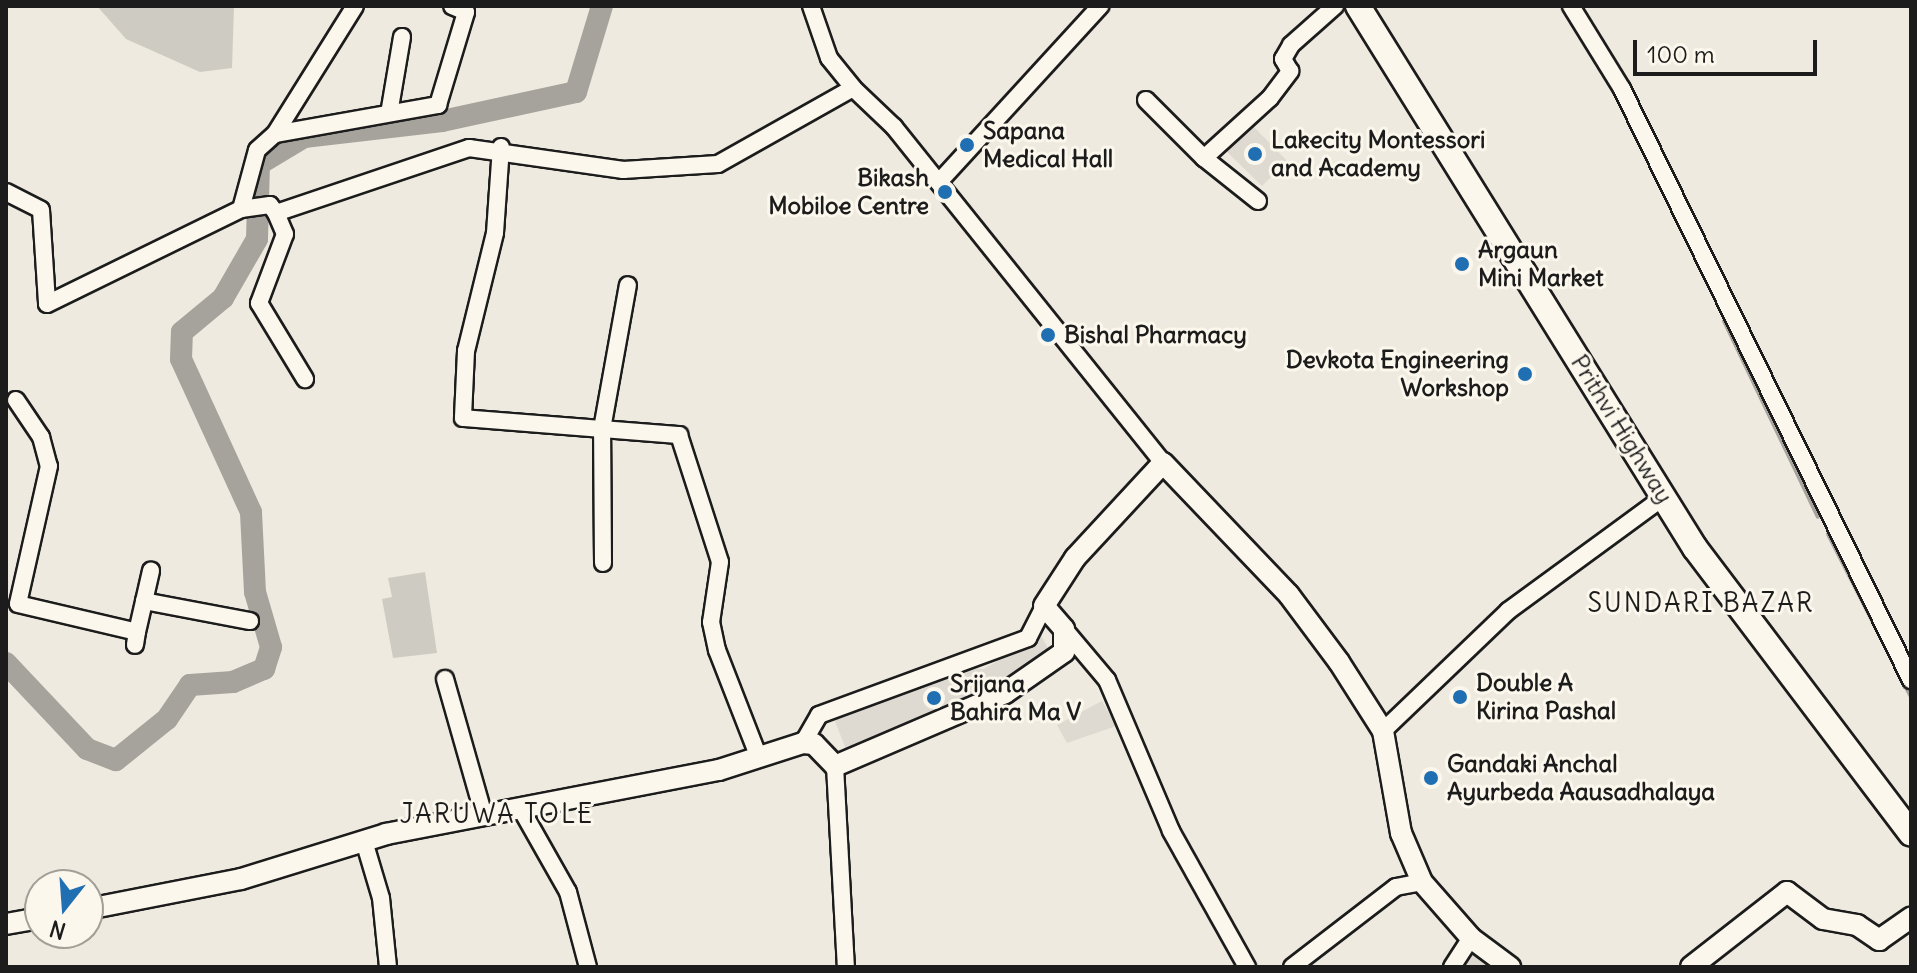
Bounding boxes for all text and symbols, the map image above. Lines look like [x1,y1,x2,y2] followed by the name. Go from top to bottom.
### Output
[1637,24,1821,74] scale bar
[1647,39,1715,69] text: 100 m
[983,117,1113,173] place label: Sapana Medical Hall
[1271,126,1485,182] place label: Lakecity Montessori and Academy
[958,136,976,154] marker: Sapana Medical Hall
[1246,145,1264,163] marker: Lakecity Montessori and Academy
[768,164,929,220] place label: Bikash Mobiloe Centre
[936,183,954,201] marker: Bikash Mobiloe Centre
[1478,236,1604,292] place label: Argaun Mini Market
[1453,255,1471,273] marker: Argaun Mini Market
[1064,321,1247,349] place label: Bishal Pharmacy
[1039,326,1057,344] marker: Bishal Pharmacy
[1286,346,1509,402] place label: Devkota Engineering Workshop
[1565,349,1679,509] street label: Prithvi Highway
[1516,365,1534,383] marker: Devkota Engineering Workshop
[1587,587,1815,619] district label: SUNDARI BAZAR
[1476,669,1616,725] place label: Double A Kirina Pashal
[950,670,1081,726] place label: Srijana Bahira Ma V
[1451,688,1469,706] marker: Double A Kirina Pashal
[925,689,943,707] marker: Srijana Bahira Ma V
[1447,750,1715,806] place label: Gandaki Anchal Ayurbeda Aausadhalaya
[1422,769,1440,787] marker: Gandaki Anchal Ayurbeda Aausadhalaya
[400,798,594,830] district label: JARUWA TOLE
[24,869,104,949] north arrow
[46,914,69,946] text: N

